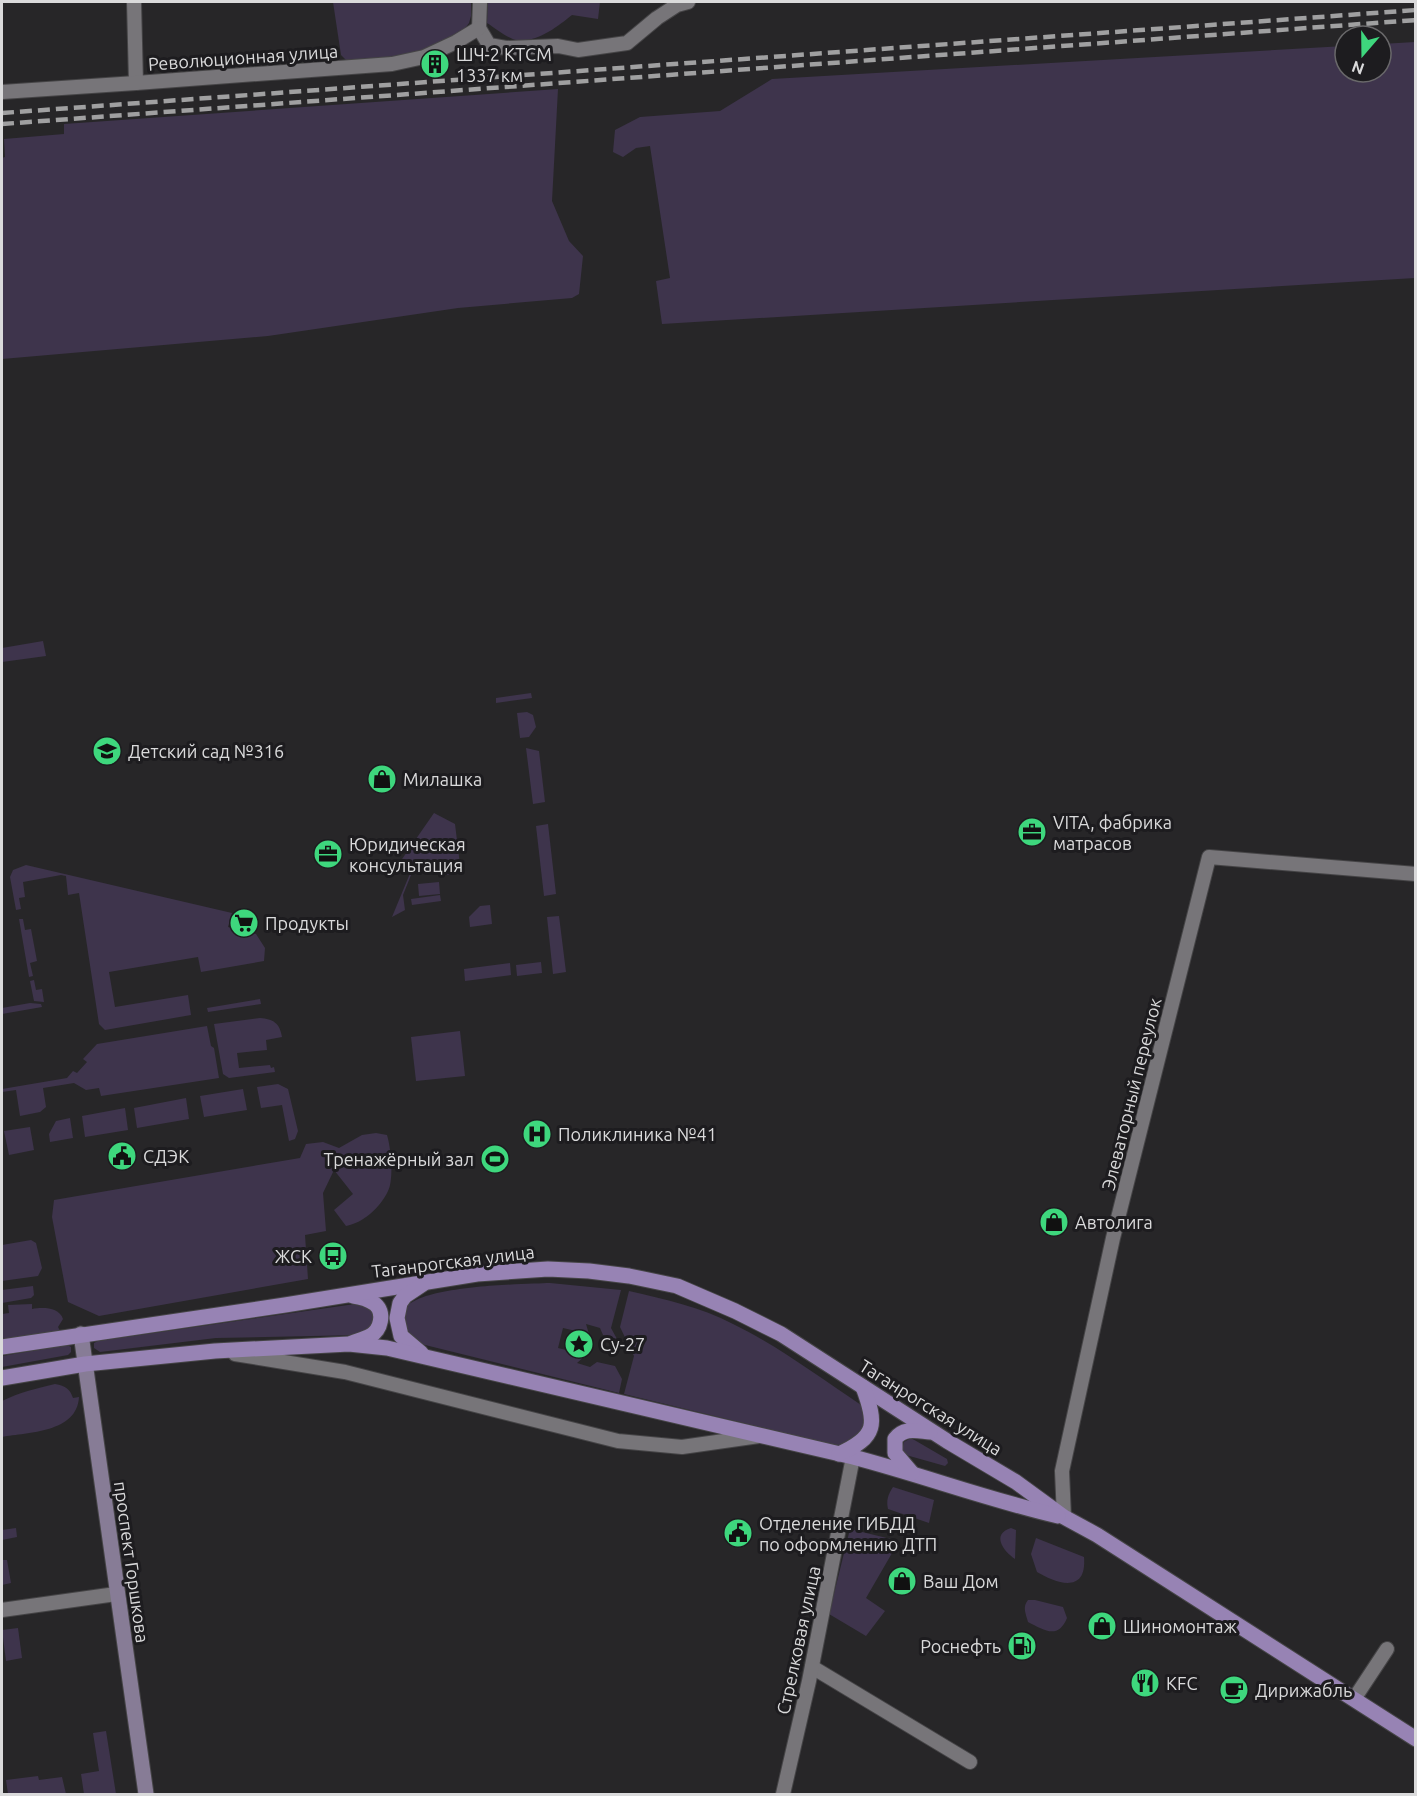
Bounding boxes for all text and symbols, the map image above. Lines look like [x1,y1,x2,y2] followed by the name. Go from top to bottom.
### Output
[1333,24,1393,84] north arrow
[147,40,339,74] street label: Революционная улица
[456,44,552,85] place label: ШЧ-2 КТСМ 1337 км
[419,48,451,80] building icon: ШЧ-2 КТСМ 1337 км
[1349,58,1367,79] text: N
[91,735,123,767] school or university icon: Детский сад №316
[128,741,284,761] place label: Детский сад №316
[366,763,398,795] shop icon: Милашка
[403,769,482,789] place label: Милашка
[1053,812,1172,853] place label: VITA, фабрика матрасов
[1016,816,1048,848] office icon: VITA, фабрика матрасов
[349,834,466,875] place label: Юридическая консультация
[312,838,344,870] office icon: Юридическая консультация
[228,907,260,939] supermarket icon: Продукты
[265,913,349,933] place label: Продукты
[1097,996,1165,1192] street label: Элеваторный переулок
[521,1118,553,1150] hospital icon: Поликлиника №41
[558,1124,717,1144] place label: Поликлиника №41
[106,1140,138,1172] public building icon: СДЭК
[479,1143,511,1175] sports icon: Тренажёрный зал
[143,1146,189,1166] place label: СДЭК
[324,1149,474,1169] place label: Тренажёрный зал
[1038,1206,1070,1238] shop icon: Автолига
[1075,1212,1153,1232] place label: Автолига
[317,1240,349,1272] bus stop icon: ЖСК
[370,1241,536,1281] street label: Таганрогская улица
[275,1246,312,1266] place label: ЖСК
[563,1328,595,1360] place icon: Су-27
[600,1334,645,1354] place label: Су-27
[856,1355,1006,1459] street label: Таганрогская улица
[111,1480,153,1644] street label: проспект Горшкова
[759,1513,937,1554] place label: Отделение ГИБДД по оформлению ДТП
[722,1517,754,1549] public building icon: Отделение ГИБДД по оформлению ДТП
[772,1564,824,1716] street label: Стрелковая улица
[886,1565,918,1597] shop icon: Ваш Дом
[923,1571,999,1591] place label: Ваш Дом
[1086,1610,1118,1642] shop icon: Шиномонтаж
[1123,1616,1238,1636] place label: Шиномонтаж
[1006,1630,1038,1662] fuel station icon: Роснефть
[920,1636,1001,1656] place label: Роснефть
[1129,1667,1161,1699] restaurant icon: KFC
[1166,1673,1197,1693] place label: KFC
[1218,1674,1250,1706] cafe icon: Дирижабль
[1255,1680,1352,1700] place label: Дирижабль

